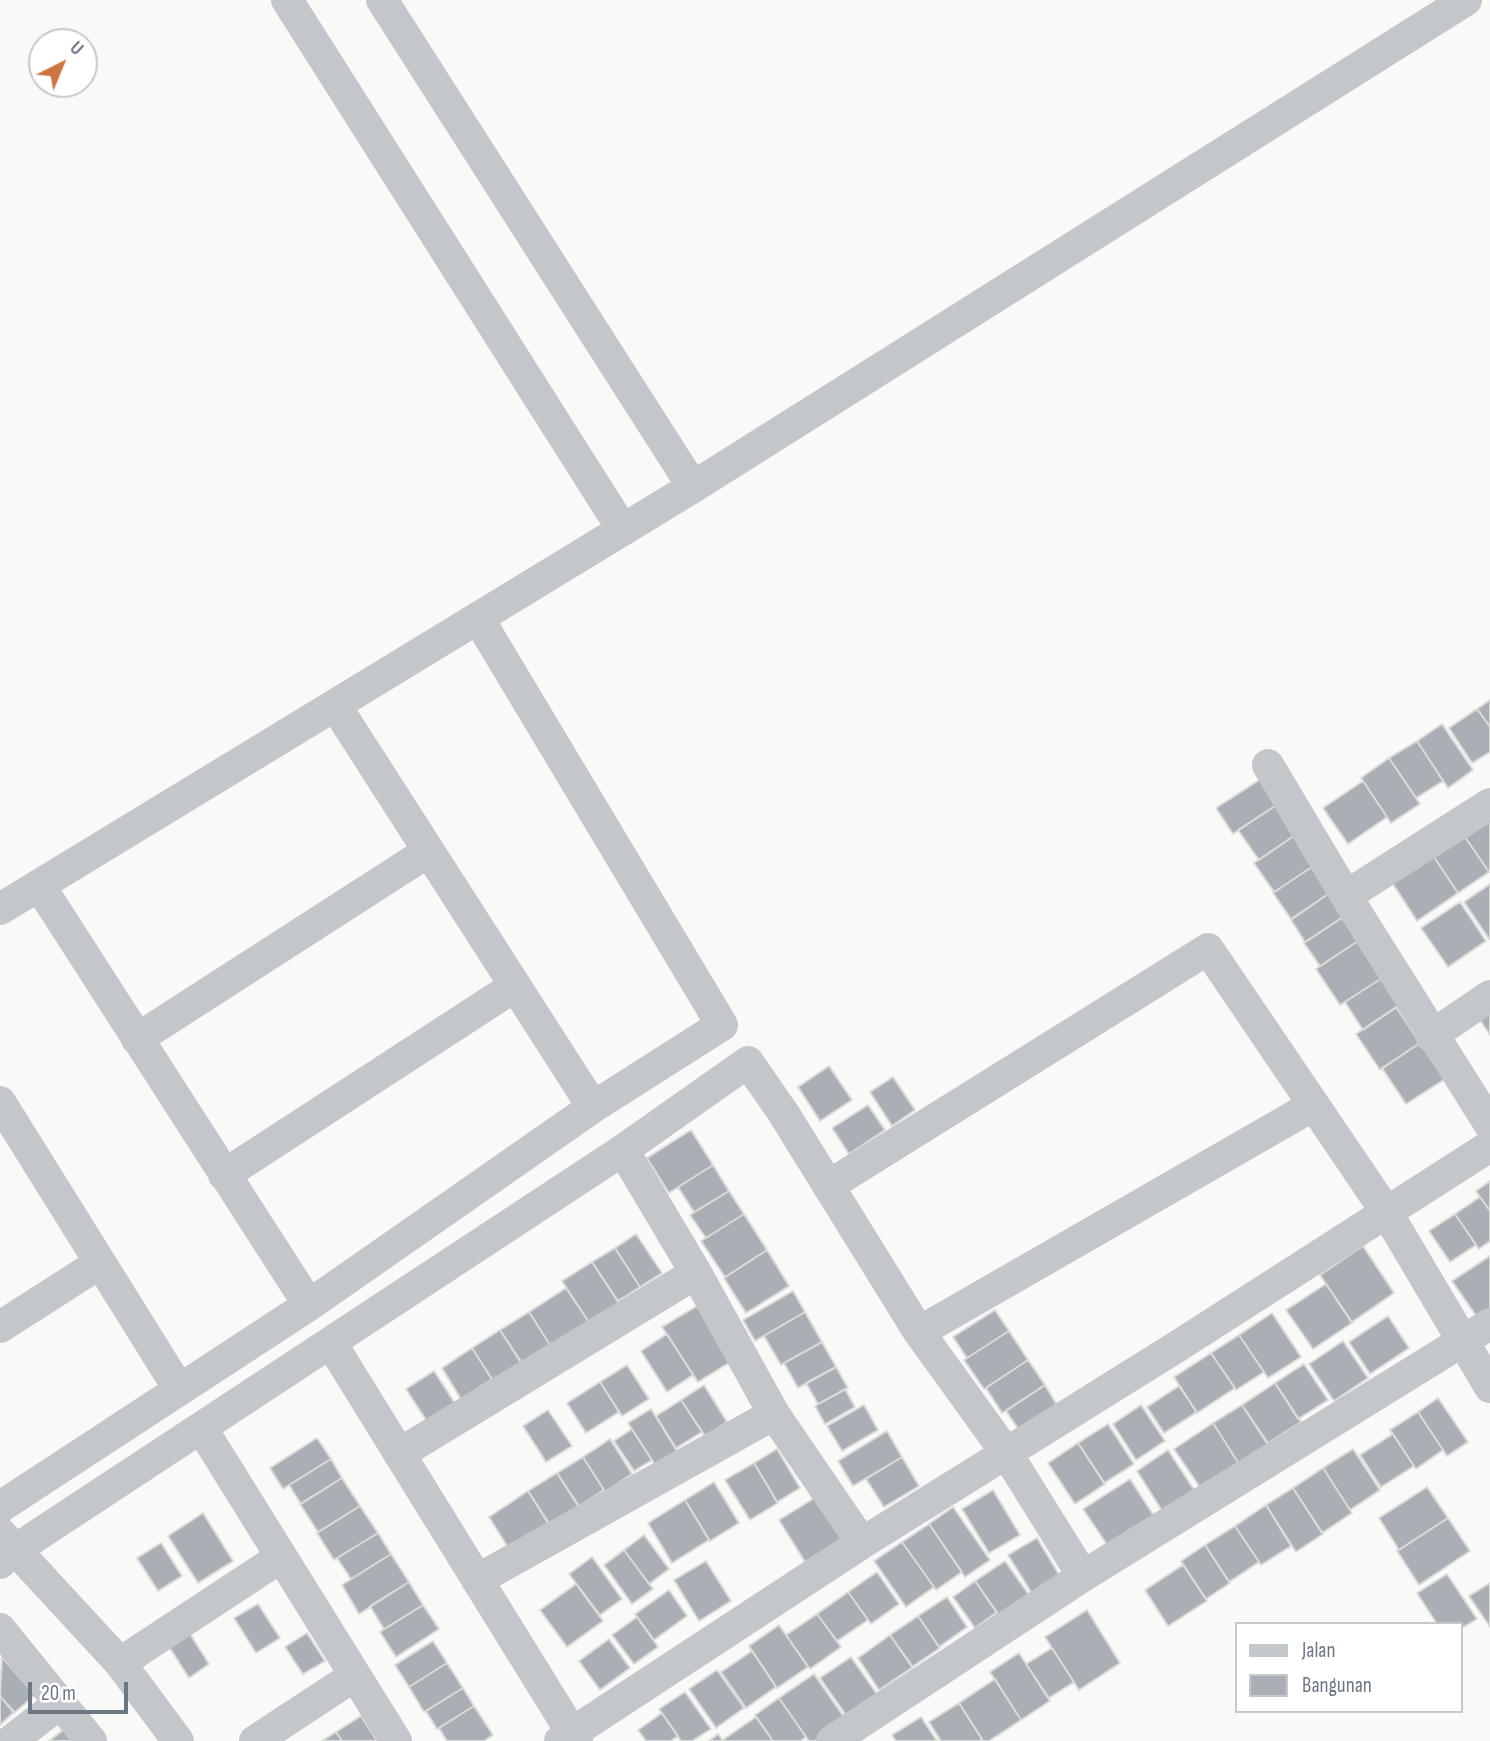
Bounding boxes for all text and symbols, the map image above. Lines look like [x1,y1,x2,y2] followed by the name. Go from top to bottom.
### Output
[28,28,98,98] north arrow
[65,37,88,61] text: U
[1234,1622,1462,1713] legend
[1302,1638,1335,1663] text: Jalan
[32,1668,131,1712] scale bar
[1302,1673,1372,1698] text: Bangunan
[41,1681,76,1706] text: 20 m

